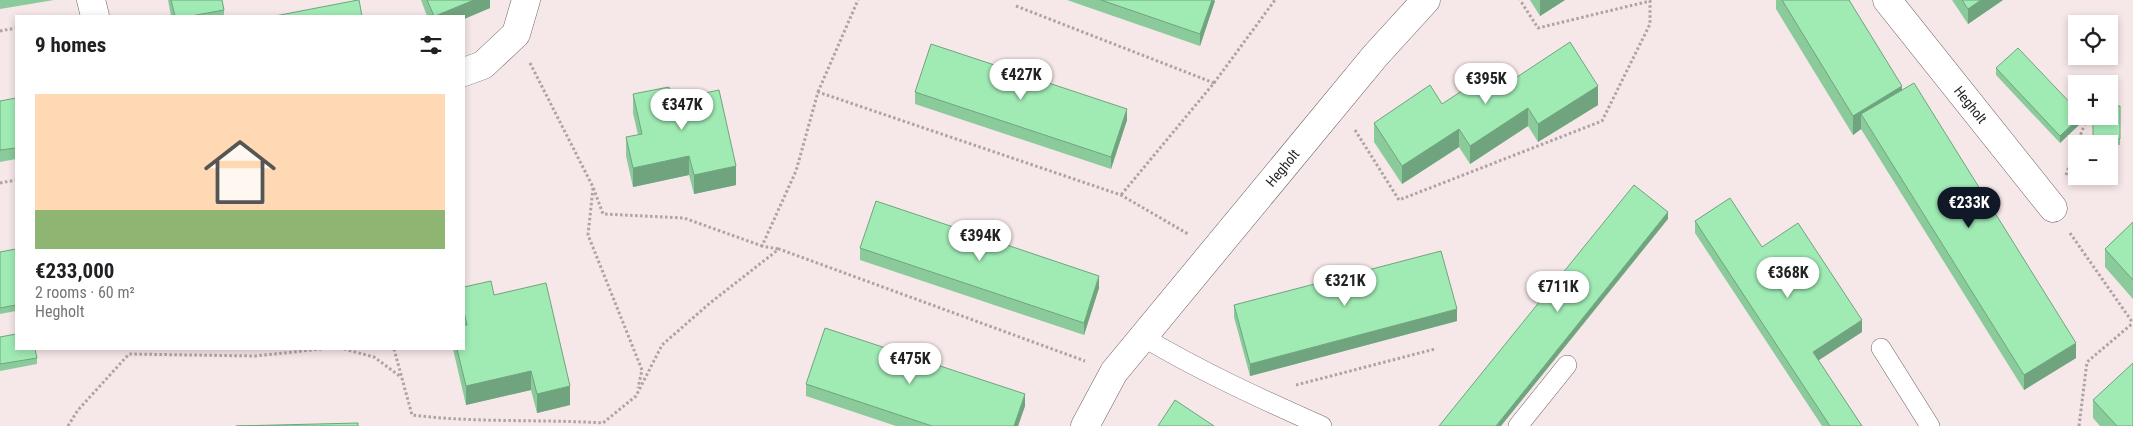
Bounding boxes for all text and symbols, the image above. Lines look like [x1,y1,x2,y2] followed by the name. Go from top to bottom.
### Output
[2068,15,2118,185] map controls
[2068,15,2118,65] button: locate
[417,31,445,59] icon: filters
[35,33,106,57] text: 9 homes
[986,58,1056,101] pin: €427K
[1451,62,1521,105] pin: €395K
[1000,65,1042,84] text: €427K
[1465,69,1507,88] text: €395K
[2068,75,2118,125] button: +
[1951,83,1990,127] street label: Hegholt
[647,88,717,131] pin: €347K
[661,95,703,114] text: €347K
[195,127,285,217] icon: home
[2068,135,2118,185] button: −
[1263,146,1303,190] street label: Hegholt
[1934,186,2004,229] pin: €233K
[1948,193,1990,212] text: €233K
[945,220,1015,262] pin: €394K
[959,226,1001,245] text: €394K
[1753,256,1823,299] pin: €368K
[35,259,114,283] text: €233,000
[1767,263,1809,282] text: €368K
[1310,264,1380,307] pin: €321K
[1523,270,1593,313] pin: €711K
[1324,271,1366,290] text: €321K
[1537,277,1579,296] text: €711K
[35,283,135,302] text: 2 rooms · 60 m²
[35,302,84,321] text: Hegholt
[875,342,945,385] pin: €475K
[889,349,931,368] text: €475K

